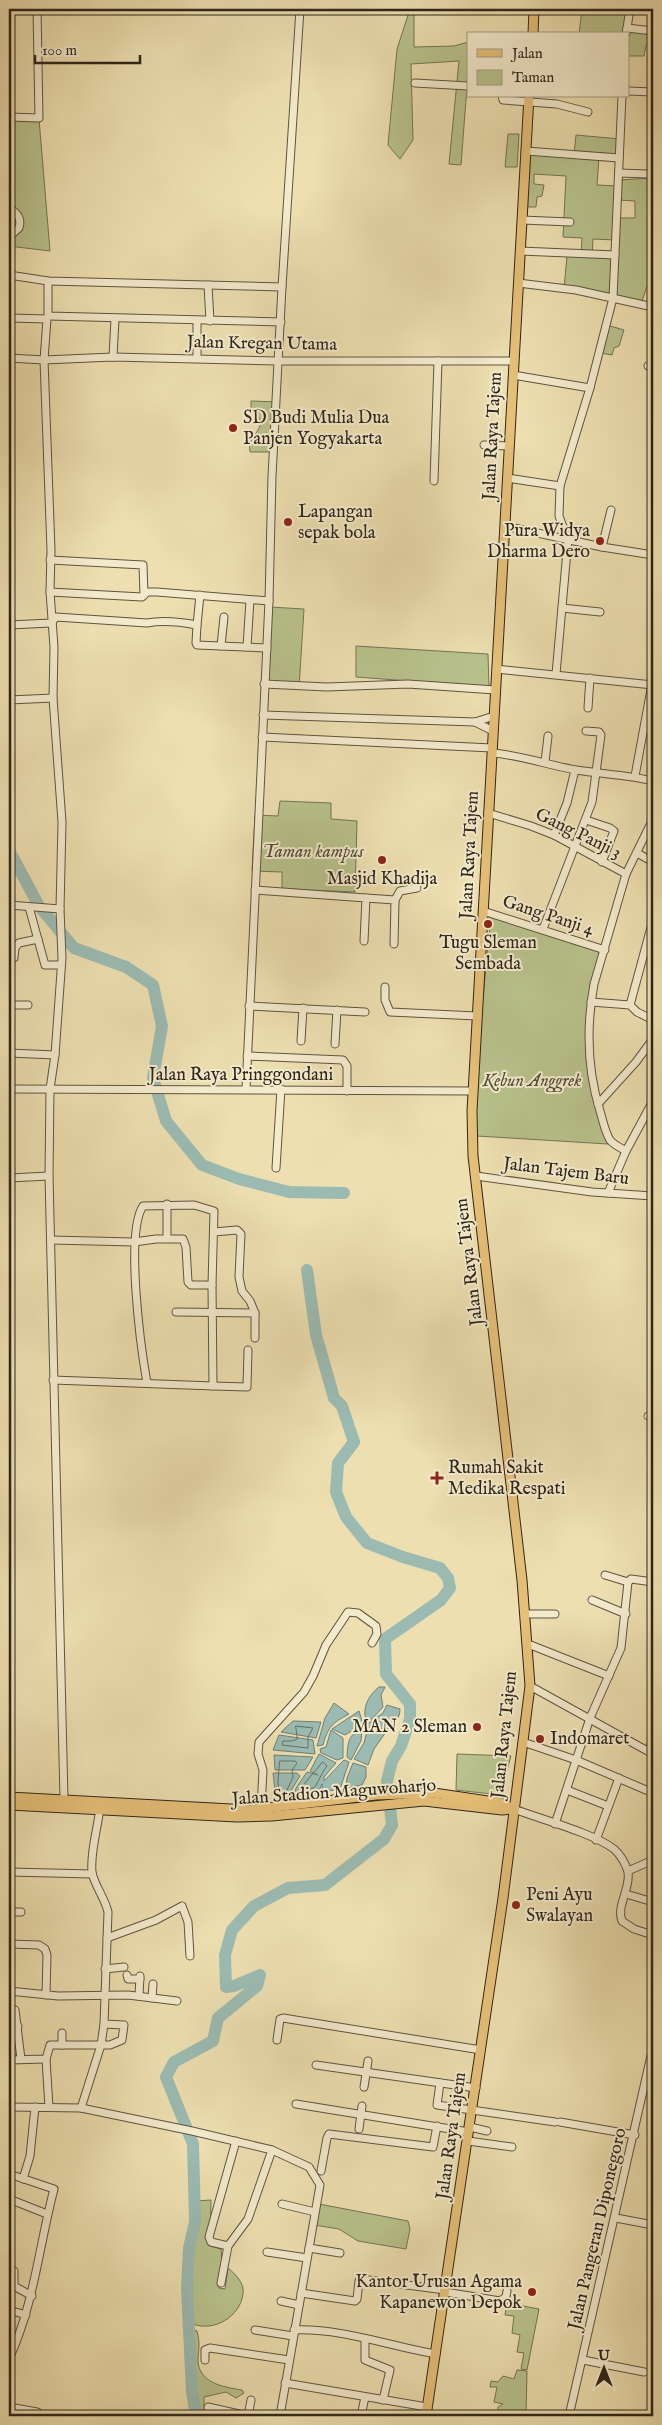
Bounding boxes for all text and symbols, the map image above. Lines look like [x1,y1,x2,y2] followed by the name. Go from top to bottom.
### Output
[35,32,140,64] scale bar
[467,32,630,98] legend
[42,41,78,60] text: 100 m
[510,44,543,63] text: Jalan
[512,68,554,87] text: Taman
[185,331,338,357] street label: Jalan Kregan Utama
[478,371,508,503] street label: Jalan Raya Tajem
[243,407,389,451] place label: SD Budi Mulia Dua Panjen Yogyakarta
[227,422,239,434] marker: SD Budi Mulia Dua Panjen Yogyakarta
[298,501,376,545] place label: Lapangan sepak bola
[282,516,294,528] marker: Lapangan sepak bola
[487,520,590,564] place label: Pura Widya Dharma Dero
[594,535,606,547] marker: Pura Widya Dharma Dero
[455,790,485,922] street label: Jalan Raya Tajem
[531,803,625,865] street label: Gang Panji 3
[262,841,364,864] park label: Taman kampus
[376,854,388,866] marker: Masjid Khadija
[327,868,437,891] place label: Masjid Khadija
[499,890,597,942] street label: Gang Panji 4
[482,918,494,930] marker: Tugu Sleman Sembada
[439,932,537,976] place label: Tugu Sleman Sembada
[147,1064,333,1087] street label: Jalan Raya Pringgondani
[482,1070,582,1093] park label: Kebun Anggrek
[500,1153,630,1191] street label: Jalan Tajem Baru
[451,1197,489,1329] street label: Jalan Raya Tajem
[448,1457,566,1501] place label: Rumah Sakit Medika Respati
[430,1471,444,1485] marker: Rumah Sakit Medika Respati
[487,1670,523,1802] street label: Jalan Raya Tajem
[352,1716,467,1739] place label: MAN 2 Sleman
[471,1721,483,1733] marker: MAN 2 Sleman
[550,1728,629,1751] place label: Indomaret
[534,1733,546,1745] marker: Indomaret
[229,1774,437,1812] street label: Jalan Stadion Maguwoharjo
[526,1884,594,1928] place label: Peni Ayu Swalayan
[510,1899,522,1911] marker: Peni Ayu Swalayan
[431,2071,472,2203] street label: Jalan Raya Tajem
[563,2125,633,2334] street label: Jalan Pangeran Diponegoro
[356,2271,522,2315] place label: Kantor Urusan Agama Kapanewon Depok
[526,2286,538,2298] marker: Kantor Urusan Agama Kapanewon Depok
[580,2342,630,2392] north arrow
[597,2347,611,2365] text: U

